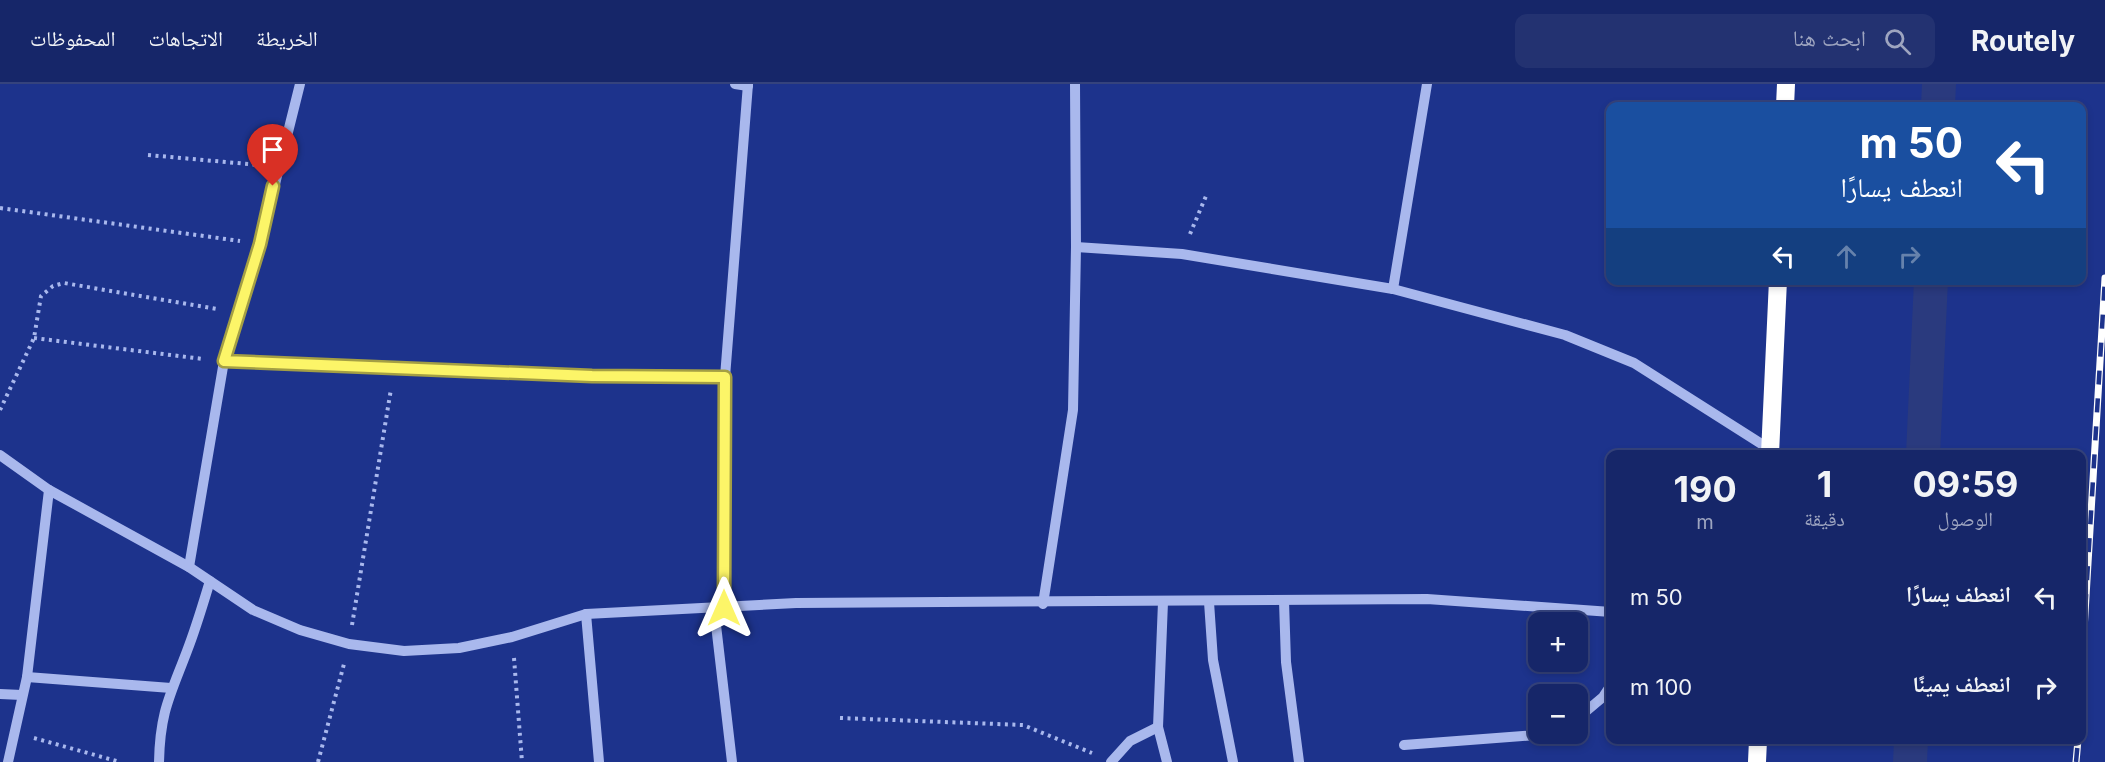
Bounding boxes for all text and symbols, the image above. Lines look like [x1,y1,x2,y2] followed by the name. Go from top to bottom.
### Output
[1515,14,1935,68] search box
[1971,24,2075,58] text: Routely
[1793,25,1866,51] text: ابحث هنا
[1881,25,1914,58] icon: search
[30,26,115,51] text: المحفوظات
[148,26,223,51] text: الاتجاهات
[256,26,318,51] text: الخريطة
[1860,117,1963,168] text: 50 m
[247,124,298,186] pin
[1984,126,2062,204] icon: left
[256,133,289,166] icon: arrive
[1840,171,1963,204] text: انعطف يسارًا
[1767,240,1800,273] icon: left
[1830,240,1863,273] icon: ahead
[1893,240,1926,273] icon: right
[1817,462,1832,506] text: 1
[1912,462,2018,506] text: 09:59
[1674,467,1737,511] text: 190
[1804,507,1845,531] text: دقيقة
[1938,507,1993,531] text: الوصول
[1696,510,1714,534] text: m
[692,576,756,640] position arrow
[1906,581,2011,607] text: انعطف يسارًا
[2029,581,2062,614] icon: left
[1630,584,1683,610] text: 50 m
[1528,612,1588,744] map controls
[1528,612,1588,672] button: +
[1912,671,2011,697] text: انعطف يمينًا
[2029,671,2062,704] icon: right
[1630,674,1692,700] text: 100 m
[1528,684,1588,744] button: −

